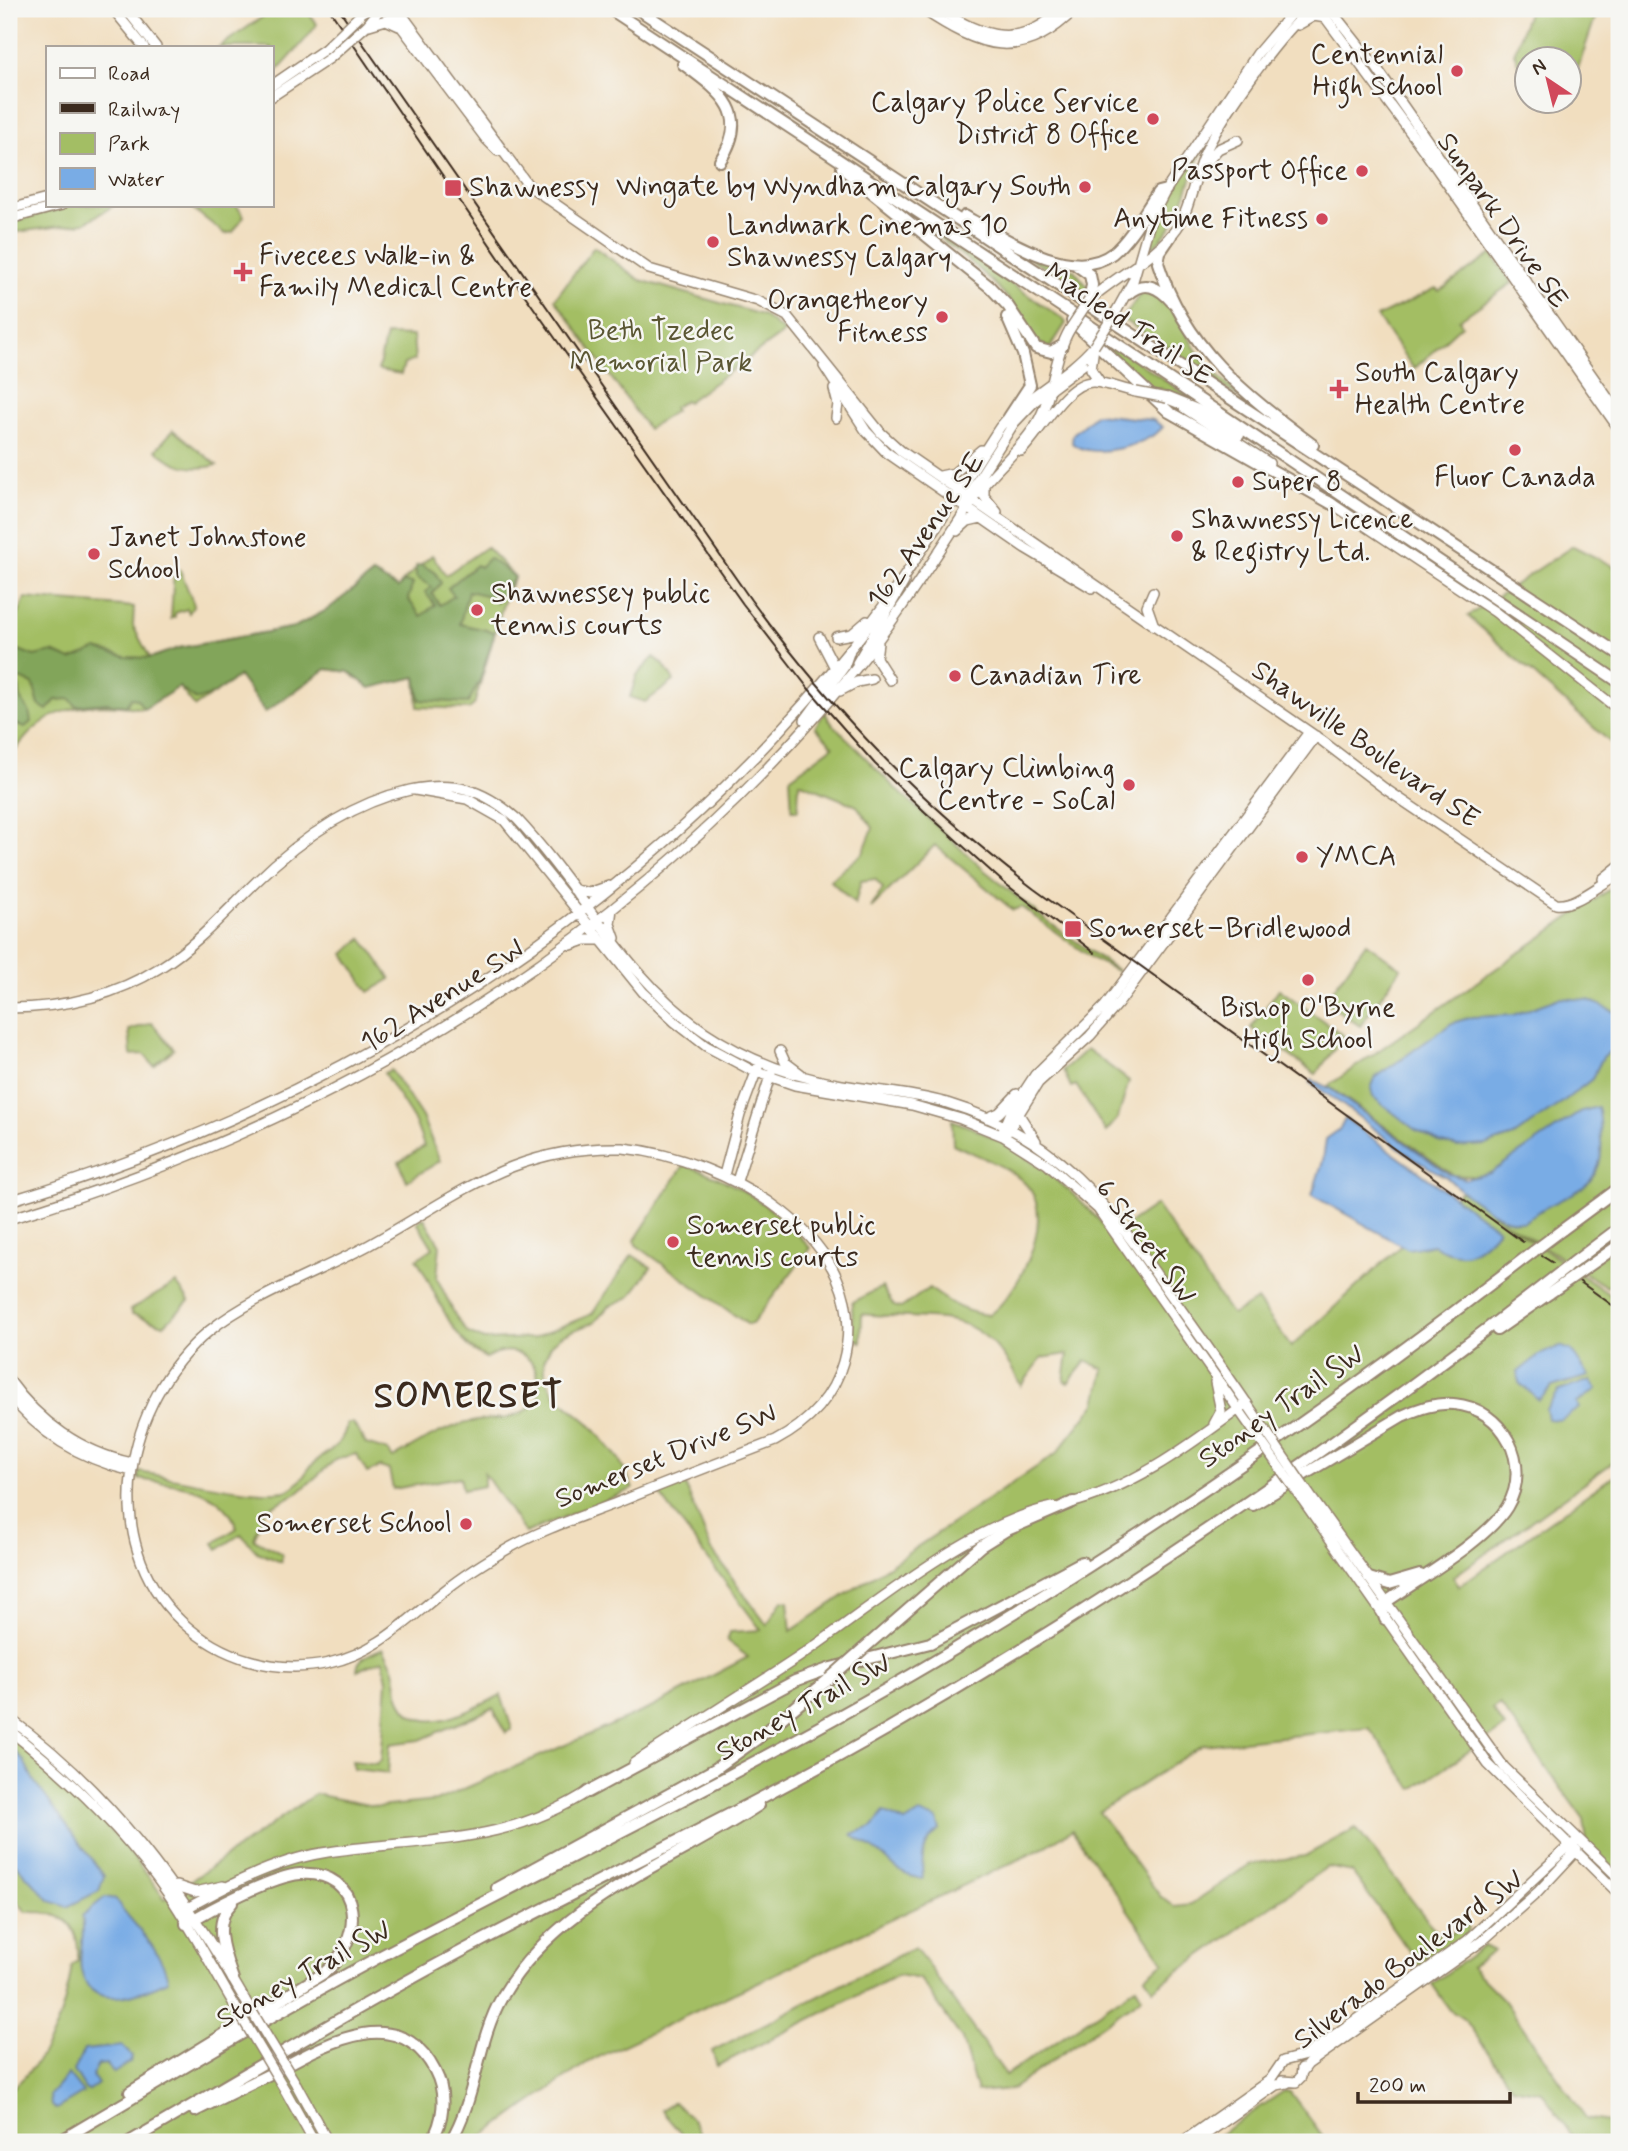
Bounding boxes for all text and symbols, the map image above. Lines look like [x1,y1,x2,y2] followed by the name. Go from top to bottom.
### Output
[1311,37,1443,109] place label: Centennial High School
[46,46,273,206] legend
[1512,46,1582,116] north arrow
[1527,53,1551,81] text: N
[108,60,150,88] text: Road
[1449,63,1465,79] marker: Centennial High School
[871,85,1139,154] place label: Calgary Police Service District 8 Office
[108,96,180,124] text: Railway
[1145,111,1161,127] marker: Calgary Police Service District 8 Office
[1428,126,1576,316] street label: Sunpark Drive SE
[108,130,150,158] text: Park
[1171,153,1348,190] place label: Passport Office
[1354,163,1370,179] marker: Passport Office
[108,166,164,194] text: Water
[616,169,1071,208] place label: Wingate by Wyndham Calgary South
[469,170,599,207] place label: Shawnessy
[443,178,463,198] marker: Shawnessy
[1077,179,1093,195] marker: Wingate by Wyndham Calgary South
[1113,201,1308,238] place label: Anytime Fitness
[727,208,1008,277] place label: Landmark Cinemas 10 Shawnessy Calgary
[1314,211,1330,227] marker: Anytime Fitness
[705,234,721,250] marker: Landmark Cinemas 10 Shawnessy Calgary
[259,238,532,307] place label: Fivecees Walk-in & Family Medical Centre
[1036,255,1220,395] street label: Macleod Trail SE
[233,262,253,282] marker: Fivecees Walk-in & Family Medical Centre
[767,283,928,352] place label: Orangetheory Fitness
[934,309,950,325] marker: Orangetheory Fitness
[570,313,752,382] park label: Beth Tzedec Memorial Park
[1355,355,1525,424] place label: South Calgary Health Centre
[1329,379,1349,399] marker: South Calgary Health Centre
[1507,442,1523,458] marker: Fluor Canada
[859,445,995,617] street label: 162 Avenue SE
[1434,460,1596,497] place label: Fluor Canada
[1252,464,1341,501] place label: Super 8
[1230,474,1246,490] marker: Super 8
[1191,502,1413,574] place label: Shawnessy Licence & Registry Ltd.
[108,520,307,589] place label: Janet Johnstone School
[1169,528,1185,544] marker: Shawnessy Licence & Registry Ltd.
[86,546,102,562] marker: Janet Johnstone School
[490,576,710,645] place label: Shawnessey public tennis courts
[469,602,485,618] marker: Shawnessey public tennis courts
[1244,652,1486,838] street label: Shawville Boulevard SE
[969,658,1141,695] place label: Canadian Tire
[947,668,963,684] marker: Canadian Tire
[898,751,1115,820] place label: Calgary Climbing Centre - SoCal
[1121,777,1137,793] marker: Calgary Climbing Centre - SoCal
[1316,839,1397,876] place label: YMCA
[1294,849,1310,865] marker: YMCA
[1089,911,1351,948] place label: Somerset–Bridlewood
[1063,919,1083,939] marker: Somerset–Bridlewood
[354,932,532,1062] street label: 162 Avenue SW
[1300,972,1316,988] marker: Bishop O'Byrne High School
[1221,990,1395,1062] place label: Bishop O'Byrne High School
[1086,1172,1204,1312] street label: 6 Street SW
[686,1208,876,1277] place label: Somerset public tennis courts
[665,1234,681,1250] marker: Somerset public tennis courts
[1192,1336,1372,1478] street label: Stoney Trail SW
[374,1374,564,1420] district label: SOMERSET
[550,1396,782,1518] street label: Somerset Drive SW
[256,1506,452,1543] place label: Somerset School
[458,1516,474,1532] marker: Somerset School
[710,1645,898,1771] street label: Stoney Trail SW
[1287,1861,1531,2059] street label: Silverado Boulevard SW
[210,1912,398,2038] street label: Stoney Trail SW
[1358,2060,1511,2104] scale bar
[1369,2072,1426,2100] text: 200 m

